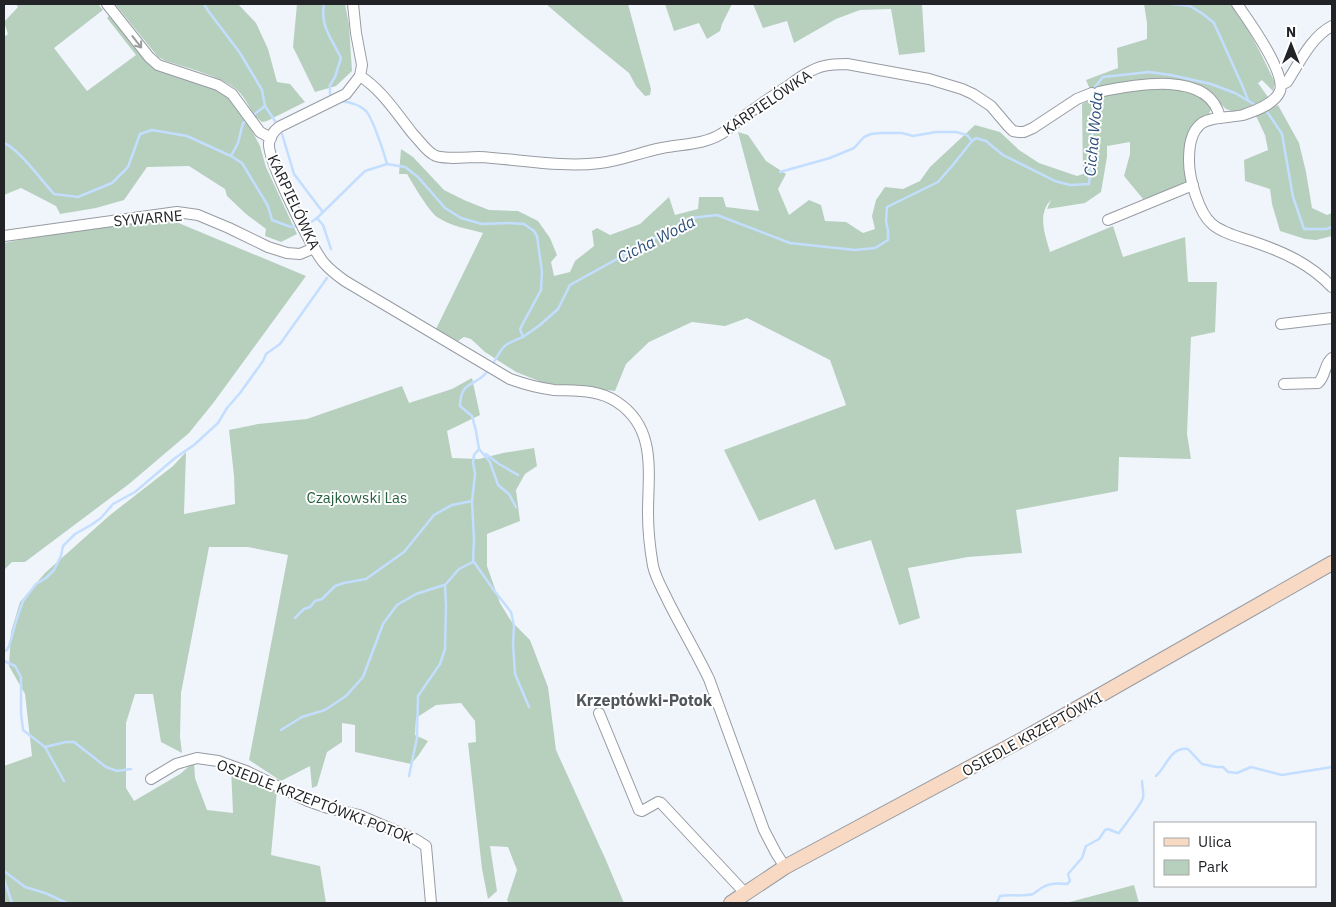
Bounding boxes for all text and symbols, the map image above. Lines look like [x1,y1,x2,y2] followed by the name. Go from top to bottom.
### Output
[1266,20,1316,70] north arrow
[1286,23,1296,41] text: N
[132,35,142,49] one-way arrow
[719,65,815,139] street label: KARPIELÓWKA
[1079,91,1107,177] water label: Cicha Woda
[264,151,324,253] street label: KARPIELÓWKA
[113,206,183,230] street label: SYWARNE
[614,211,698,267] water label: Cicha Woda
[307,488,407,507] park label: Czajkowski Las
[959,688,1105,780] street label: OSIEDLE KRZEPTÓWKI
[576,690,713,710] district label: Krzeptówki-Potok
[214,755,416,847] street label: OSIEDLE KRZEPTÓWKI POTOK
[1154,822,1316,887] legend
[1198,832,1232,851] text: Ulica
[1198,857,1228,876] text: Park

